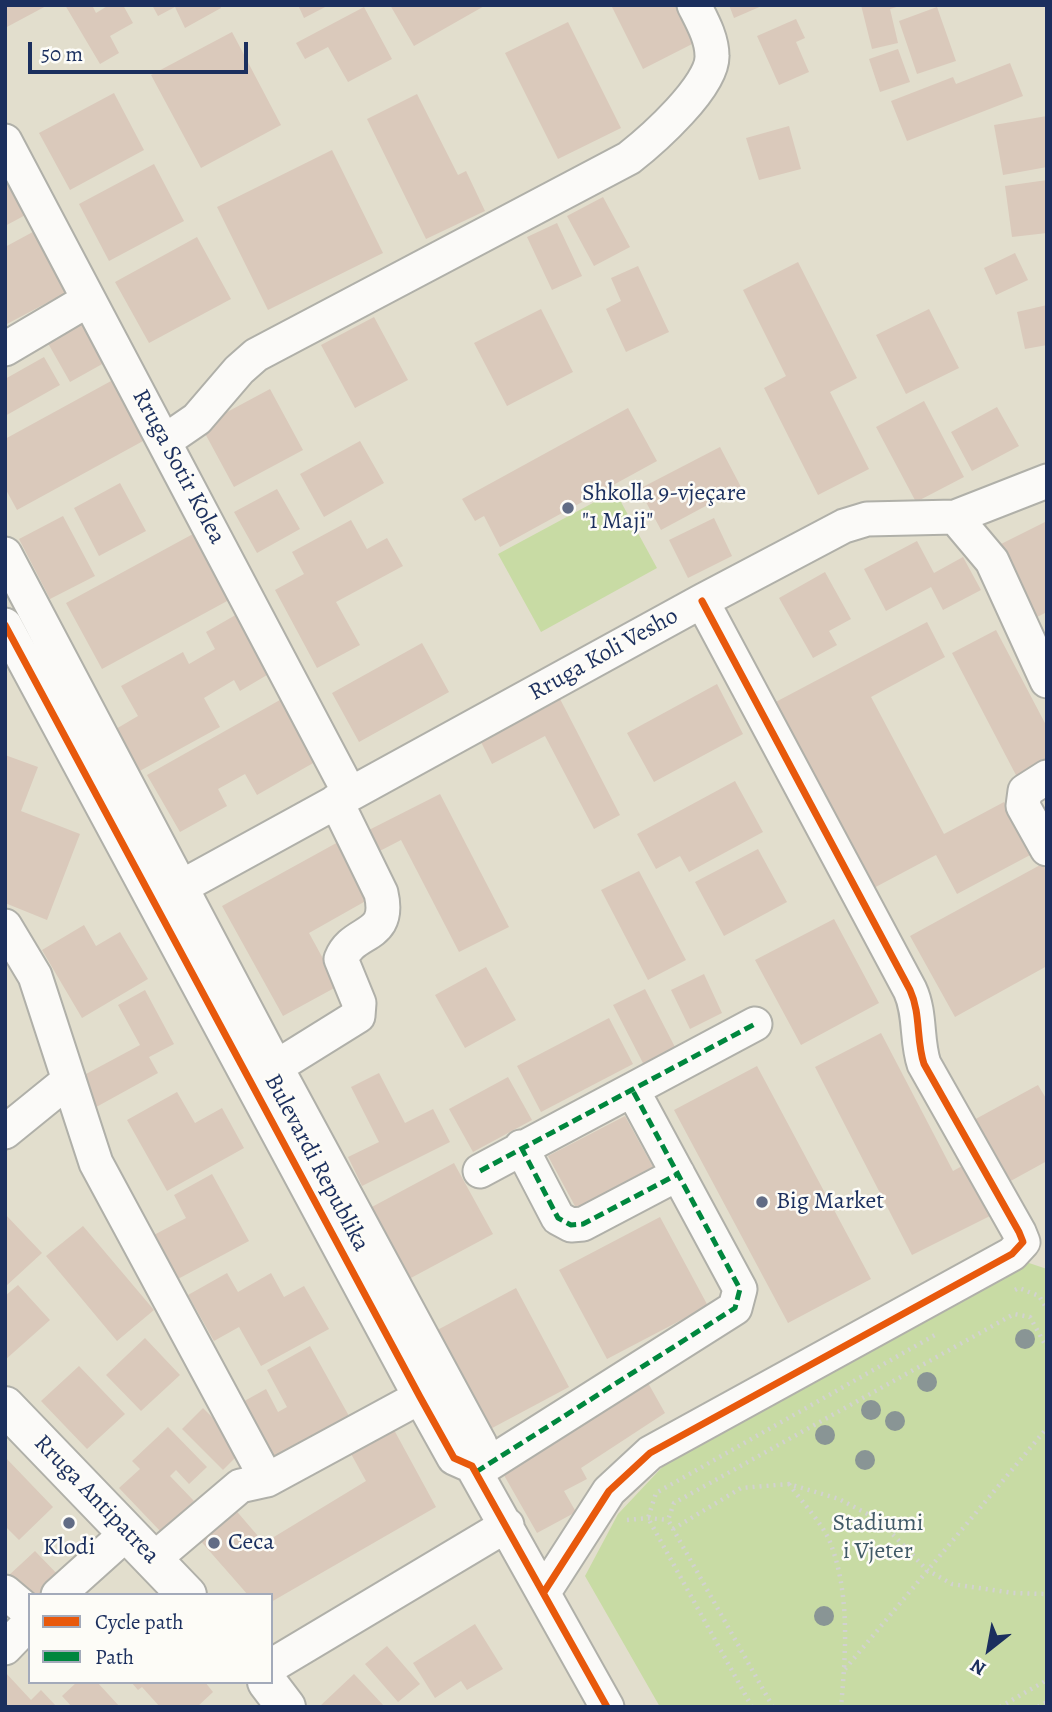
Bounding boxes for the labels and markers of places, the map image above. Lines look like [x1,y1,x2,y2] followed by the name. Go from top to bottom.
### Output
[582,480,746,536] place label: Shkolla 9-vjeçare "1 Maji"
[560,500,576,516] marker: Shkolla 9-vjeçare "1 Maji"
[776,1188,884,1216] place label: Big Market
[754,1194,770,1210] marker: Big Market
[61,1515,77,1531] marker: Klodi
[228,1529,274,1557] place label: Ceca
[43,1534,95,1562] place label: Klodi
[206,1535,222,1551] marker: Ceca

